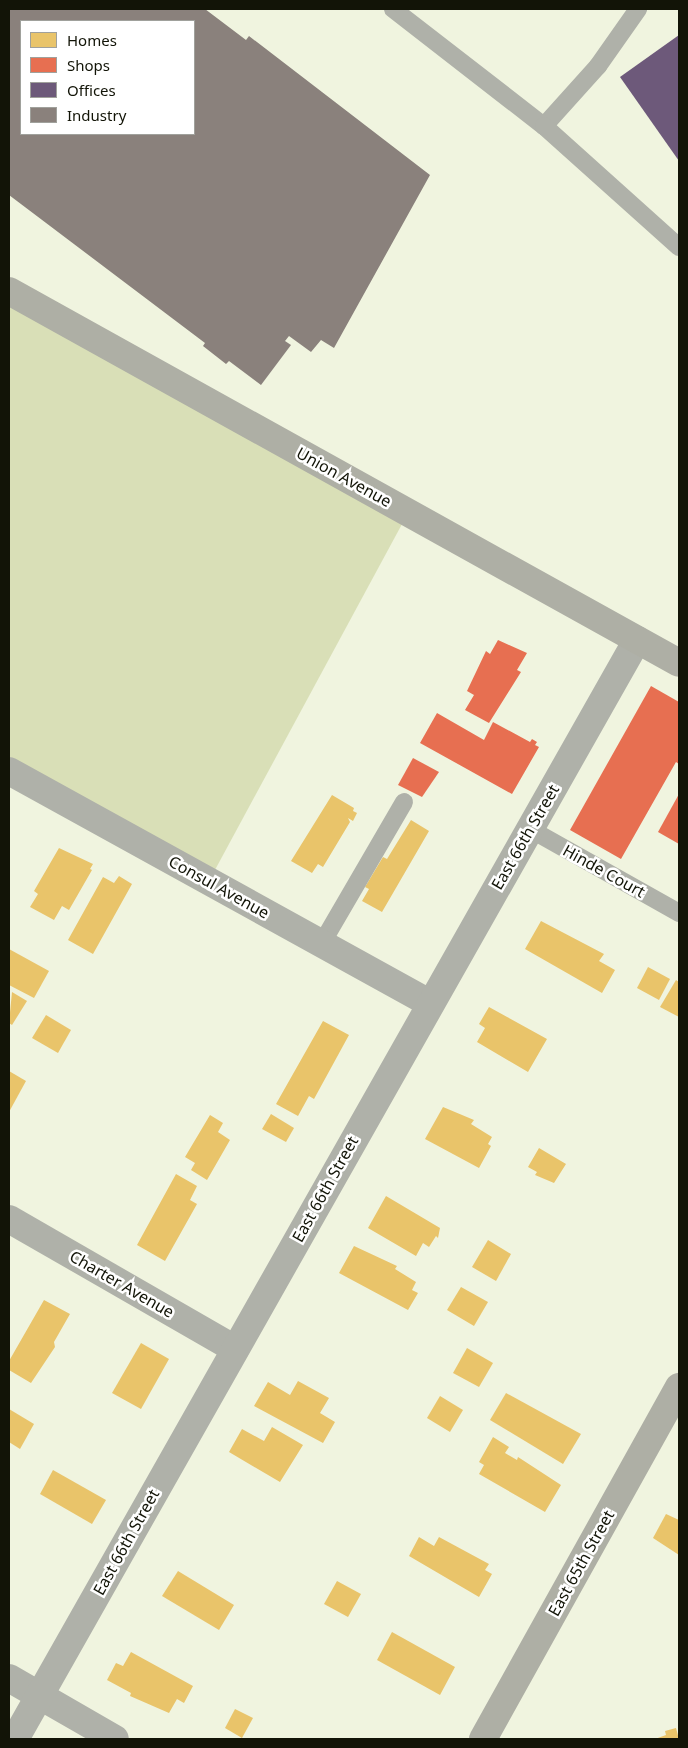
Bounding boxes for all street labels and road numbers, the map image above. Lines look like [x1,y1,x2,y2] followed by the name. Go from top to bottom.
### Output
[293,443,395,511] street label: Union Avenue
[487,781,563,893] street label: East 66th Street
[560,841,648,901] street label: Hinde Court
[166,852,272,922] street label: Consul Avenue
[288,1133,362,1245] street label: East 66th Street
[66,1246,178,1322] street label: Charter Avenue
[89,1486,163,1598] street label: East 66th Street
[544,1507,618,1619] street label: East 65th Street

